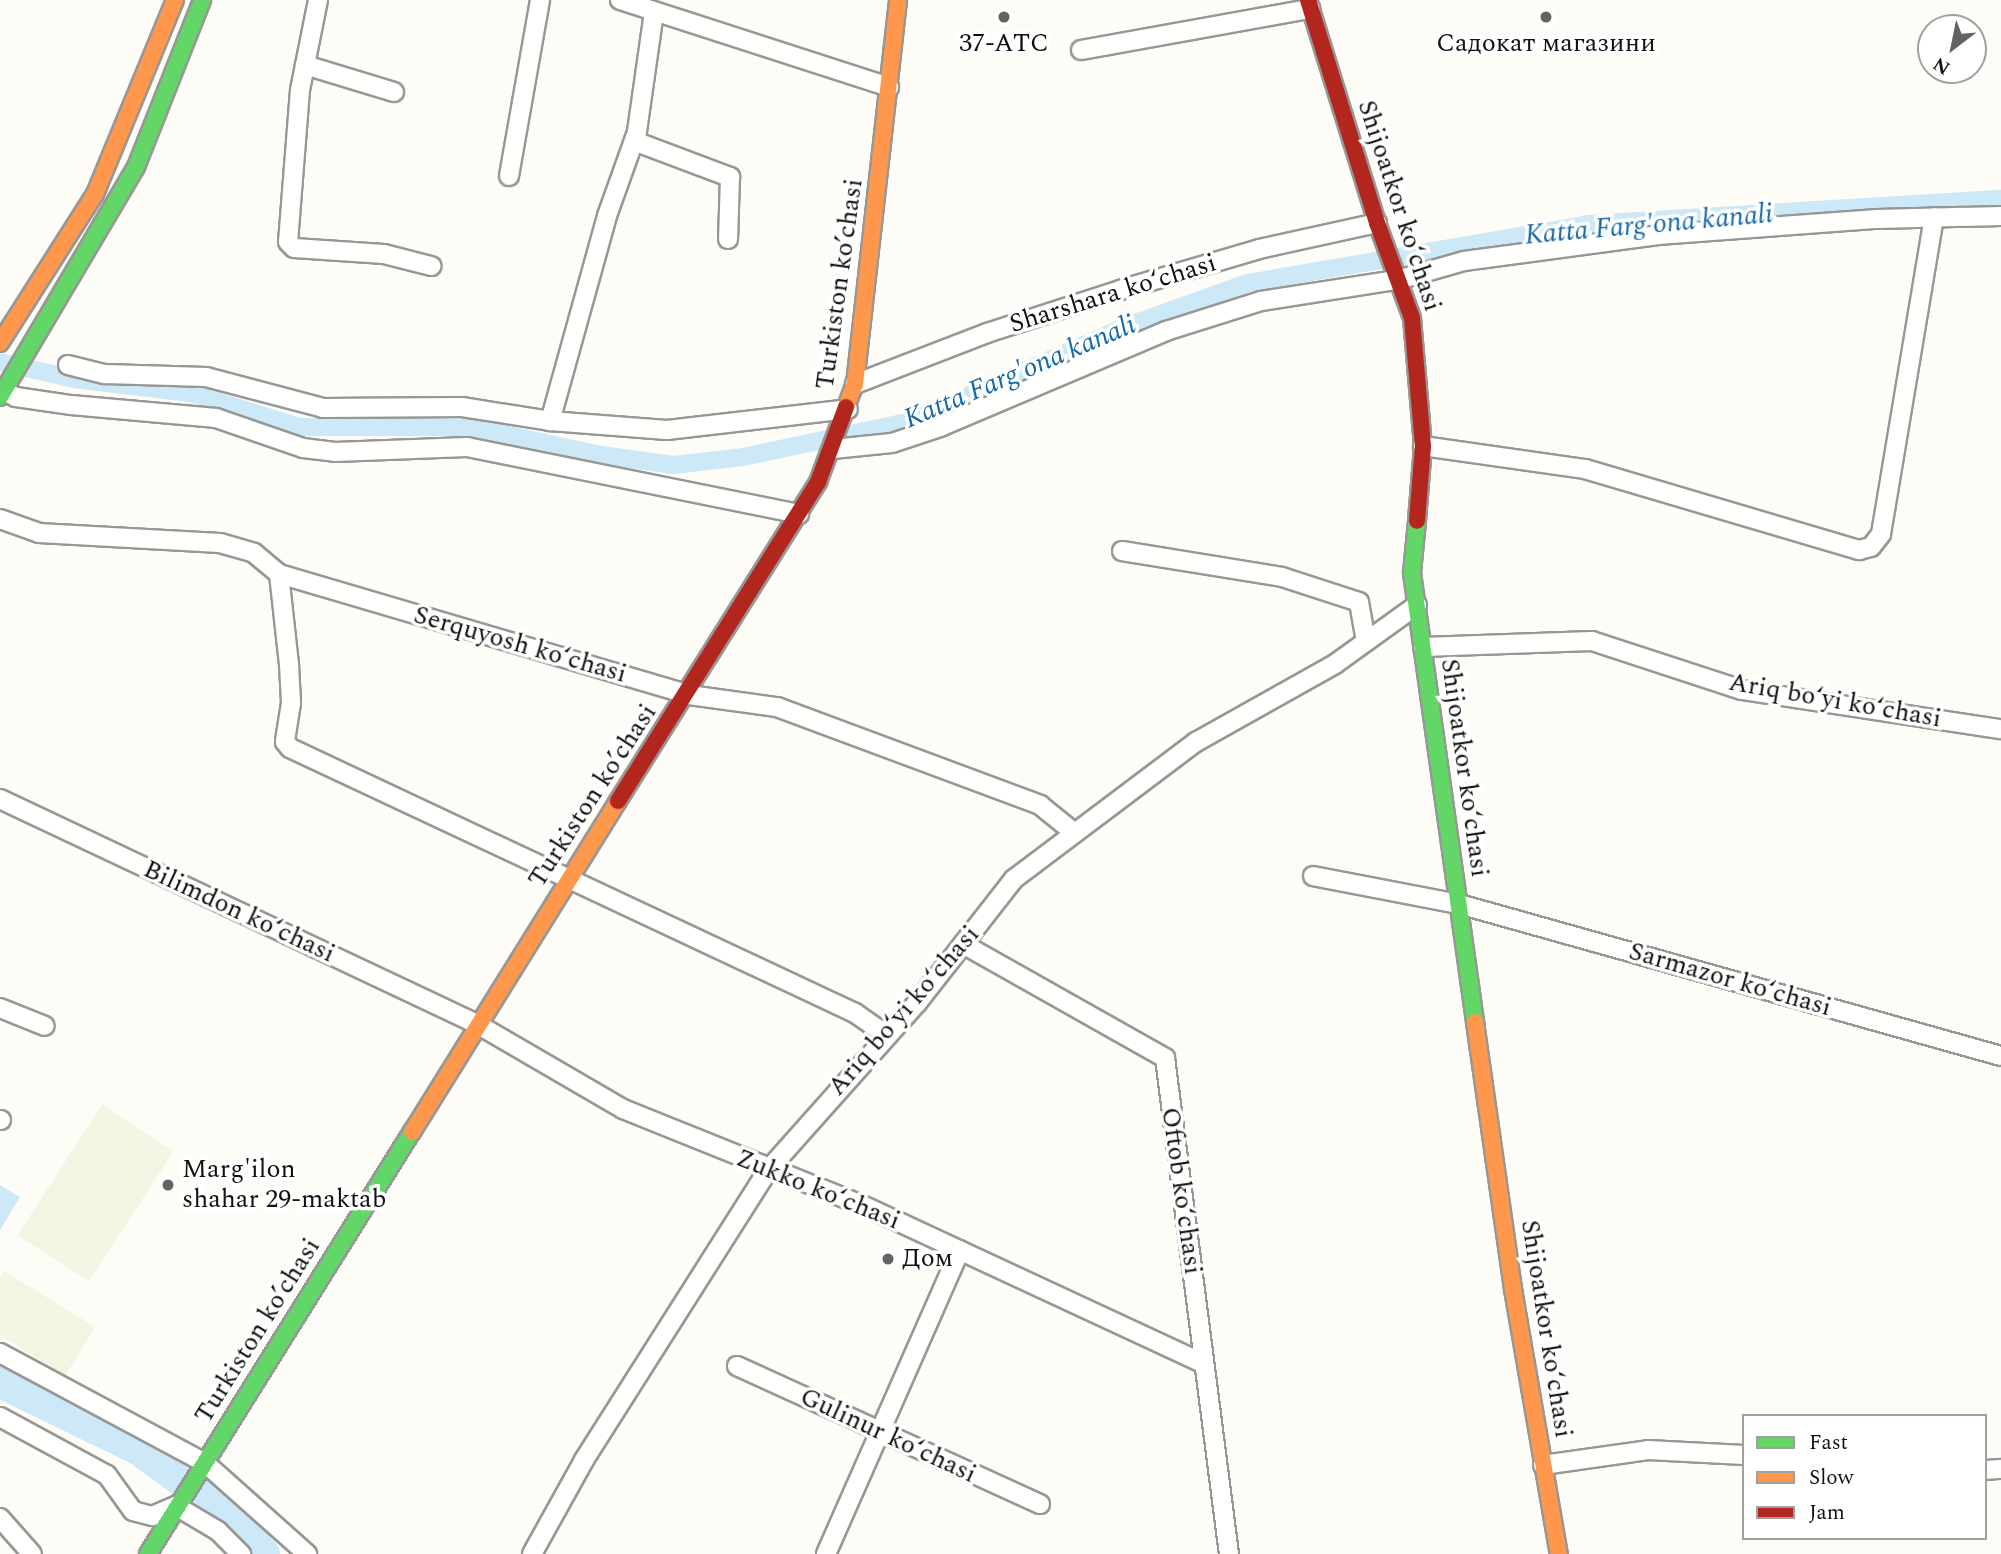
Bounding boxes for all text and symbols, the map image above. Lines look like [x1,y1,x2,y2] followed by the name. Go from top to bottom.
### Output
[996,9,1012,25] marker: 37-АТС
[1538,9,1554,25] marker: Садокат магазини
[1917,14,1987,84] north arrow
[959,28,1049,60] place label: 37-АТС
[1436,28,1656,60] place label: Садокат магазини
[1927,49,1956,82] text: N
[1350,97,1448,315] street label: Shijoatkor koʻchasi
[810,177,870,391] street label: Turkiston ko’chasi
[1523,197,1775,253] water label: Katta Farg'ona kanali
[1006,248,1220,340] street label: Sharshara koʻchasi
[899,308,1141,436] water label: Katta Farg'ona kanali
[410,600,630,690] street label: Serquyosh koʻchasi
[1433,657,1495,879] street label: Shijoatkor koʻchasi
[1726,667,1944,735] street label: Ariq boʻyi koʻchasi
[522,698,664,894] street label: Turkiston ko’chasi
[138,854,340,970] street label: Bilimdon koʻchasi
[822,919,986,1103] street label: Ariq boʻyi koʻchasi
[1625,936,1835,1024] street label: Sarmazor koʻchasi
[1154,1105,1208,1277] street label: Oftob koʻchasi
[731,1143,905,1237] street label: Zukko koʻchasi
[182,1154,386,1216] place label: Marg'ilon shahar 29-maktab
[160,1177,176,1193] marker: Marg'ilon shahar 29-maktab
[1513,1218,1579,1440] street label: Shijoatkor koʻchasi
[188,1233,328,1429] street label: Turkiston ko’chasi
[902,1243,953,1275] place label: Дом
[880,1251,896,1267] marker: Дом
[795,1382,981,1490] street label: Gulinur koʻchasi
[1742,1414,1987,1540] legend
[1809,1427,1848,1459] text: Fast
[1809,1462,1853,1494] text: Slow
[1809,1497,1845,1529] text: Jam

